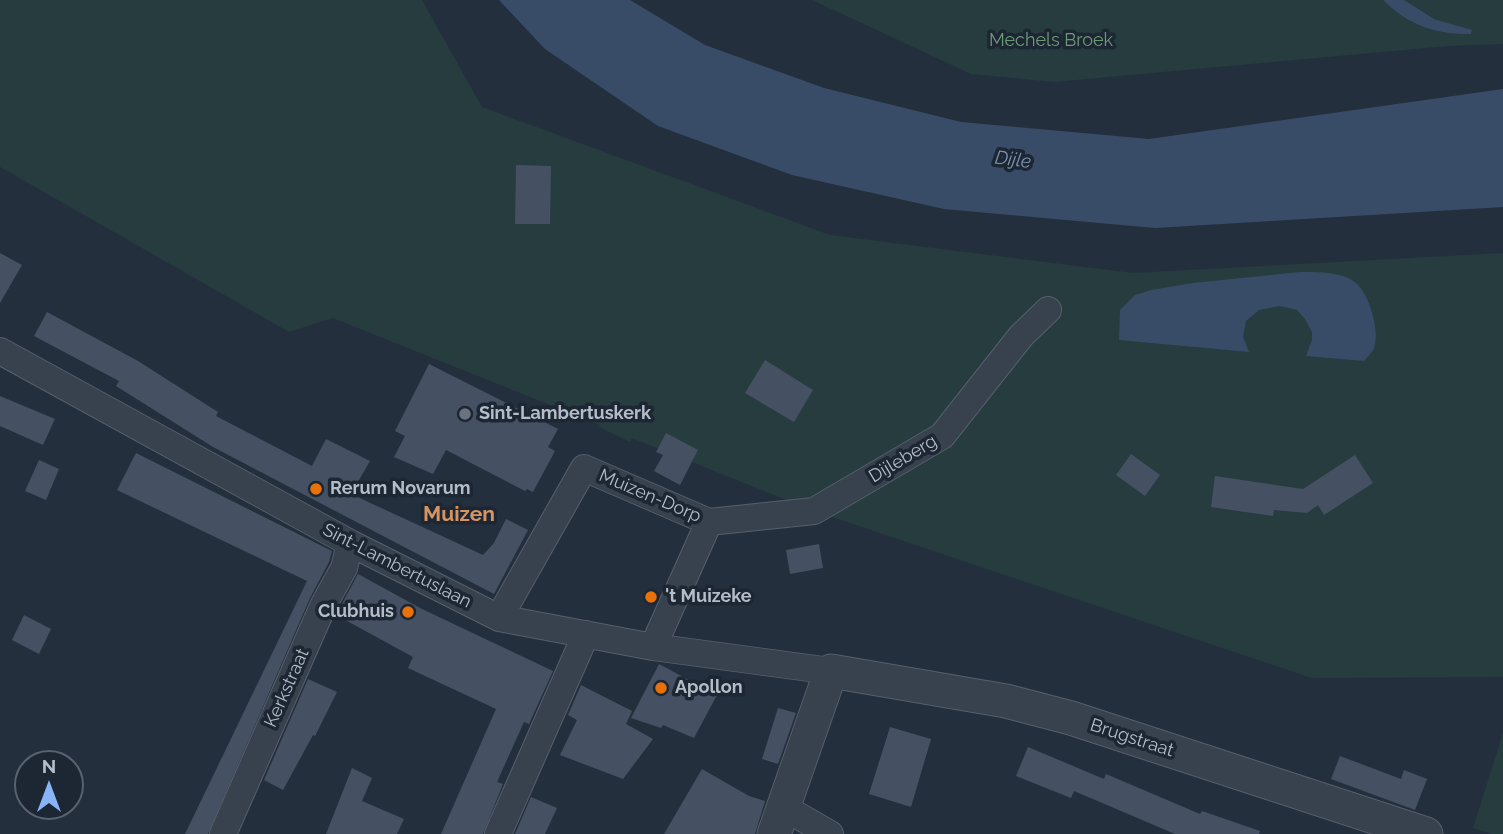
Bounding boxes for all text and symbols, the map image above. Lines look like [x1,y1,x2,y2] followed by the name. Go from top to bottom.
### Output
[989,30,1113,52] park label: Mechels Broek
[994,146,1032,174] water label: Dijle
[479,403,651,425] place label: Sint-Lambertuskerk
[457,406,473,422] marker: Sint-Lambertuskerk
[865,430,941,488] street label: Dijleberg
[596,465,704,527] street label: Muizen-Dorp
[330,478,471,500] place label: Rerum Novarum
[308,481,324,497] marker: Rerum Novarum
[423,502,495,528] district label: Muizen
[319,519,475,613] street label: Sint-Lambertuslaan
[665,586,752,608] place label: 't Muizeke
[643,589,659,605] marker: 't Muizeke
[318,601,394,623] place label: Clubhuis
[400,604,416,620] marker: Clubhuis
[260,645,314,731] street label: Kerkstraat
[675,677,743,699] place label: Apollon
[653,680,669,696] marker: Apollon
[1087,714,1177,762] street label: Brugstraat
[14,750,84,820] north arrow
[42,755,56,777] text: N

